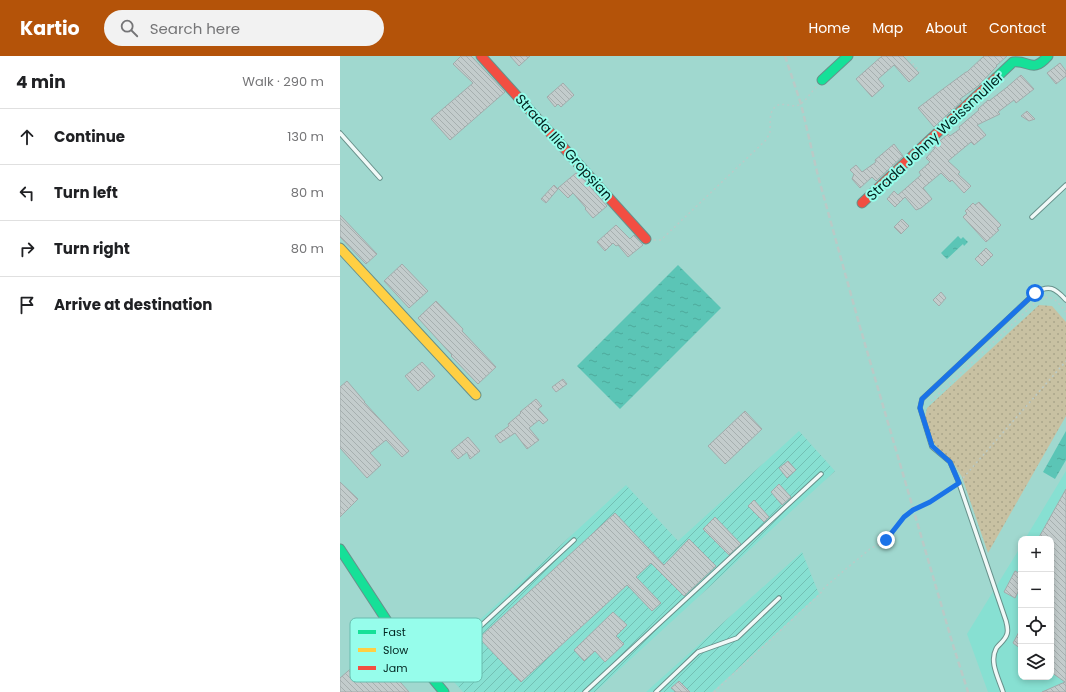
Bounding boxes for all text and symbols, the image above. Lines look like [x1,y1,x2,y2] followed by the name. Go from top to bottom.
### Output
[104,10,384,46] search box
[20,15,80,42] text: Kartio
[118,17,140,39] icon: search
[150,18,240,39] text: Search here
[808,18,850,38] text: Home
[872,18,903,38] text: Map
[925,18,967,38] text: About
[989,18,1046,38] text: Contact
[862,67,1008,205] street label: Strada Johny Weissmuller
[16,70,66,94] text: 4 min
[242,72,324,91] text: Walk · 290 m
[511,89,617,205] street label: Strada Ilie Gropșian
[16,126,38,148] icon: ahead
[54,126,125,147] text: Continue
[287,127,324,146] text: 130 m
[16,182,38,204] icon: left
[54,182,118,203] text: Turn left
[291,183,324,202] text: 80 m
[16,238,38,260] icon: right
[54,238,130,259] text: Turn right
[291,239,324,258] text: 80 m
[1026,284,1044,302] route start
[16,294,38,316] icon: arrive
[54,294,212,315] text: Arrive at destination
[877,531,895,549] route end
[1018,536,1054,680] map controls
[1018,536,1054,572] button: +
[1018,572,1054,608] button: −
[1018,608,1054,644] button: locate
[350,618,482,682] legend
[383,624,406,640] text: Fast
[383,642,408,658] text: Slow
[1018,644,1054,680] button: layers
[383,660,408,676] text: Jam

